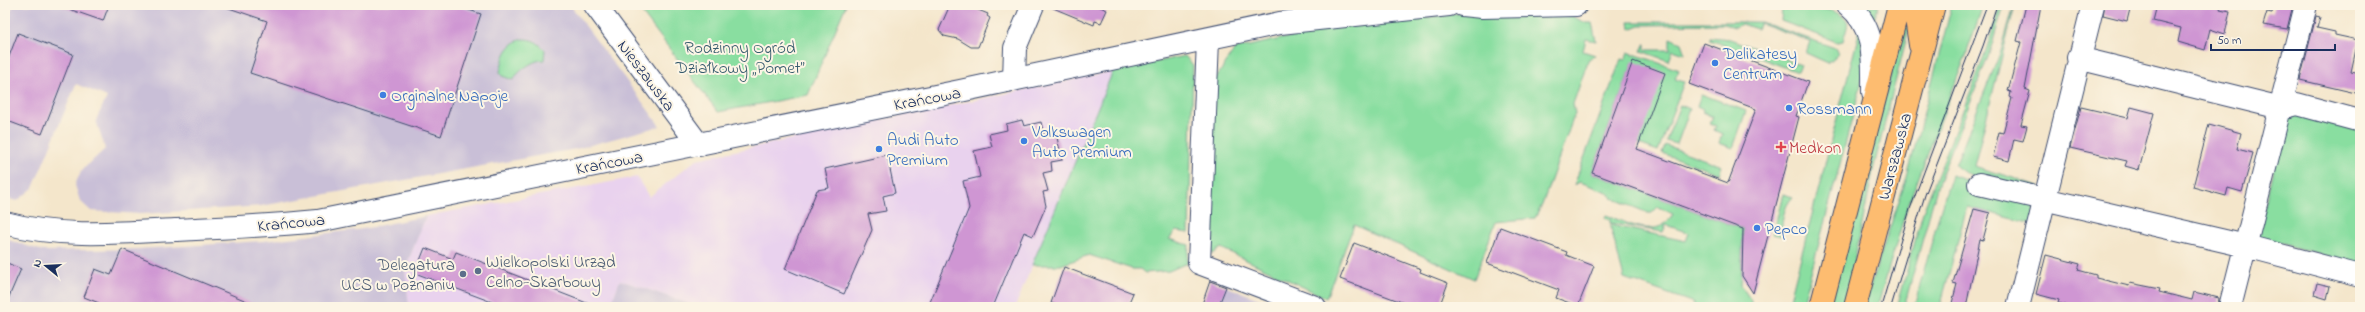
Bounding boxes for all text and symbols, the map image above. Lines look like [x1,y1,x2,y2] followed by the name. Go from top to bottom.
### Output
[2211,26,2335,52] scale bar
[2217,32,2241,50] text: 50 m
[611,35,681,117] street label: Nieszawska
[674,36,805,82] park label: Rodzinny Ogród Działkowy „Pomet”
[1722,42,1797,87] place label: Delikatesy Centrum
[1710,58,1720,68] marker: Delikatesy Centrum
[892,81,963,118] street label: Krańcowa
[391,84,509,111] place label: Orginalne Napoje
[378,90,388,100] marker: Orginalne Napoje
[1797,97,1872,122] place label: Rossmann
[1784,103,1794,113] marker: Rossmann
[1872,110,1919,203] street label: Warszawska
[1031,120,1132,165] place label: Volkswagen Auto Premium
[887,128,959,173] place label: Audi Auto Premium
[1019,136,1029,146] marker: Volkswagen Auto Premium
[1789,136,1841,161] place label: Medkon
[1776,142,1786,152] marker: Medkon
[874,144,884,154] marker: Audi Auto Premium
[574,145,645,182] street label: Krańcowa
[256,208,326,239] street label: Krańcowa
[1765,217,1807,242] place label: Pepco
[1752,223,1762,233] marker: Pepco
[26,246,66,286] north arrow
[486,250,616,296] place label: Wielkopolski Urząd Celno-Skarbowy
[341,253,455,298] place label: Delegatura UCS w Poznaniu
[29,257,46,269] text: N
[473,266,483,276] marker: Wielkopolski Urząd Celno-Skarbowy
[458,269,468,279] marker: Delegatura UCS w Poznaniu

